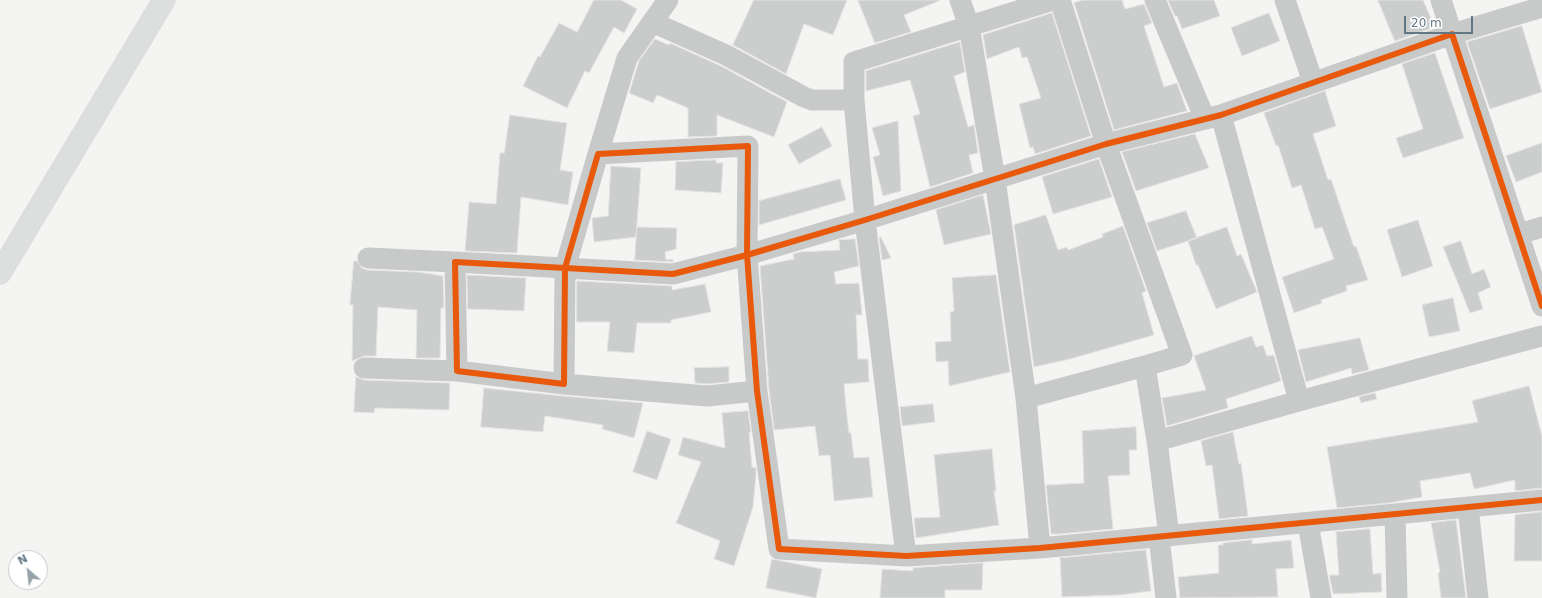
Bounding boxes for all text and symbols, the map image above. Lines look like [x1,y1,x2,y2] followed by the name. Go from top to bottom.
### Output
[1406,8,1475,34] scale bar
[1411,16,1442,30] text: 20 m
[8,550,48,590] north arrow
[15,552,30,568] text: N

